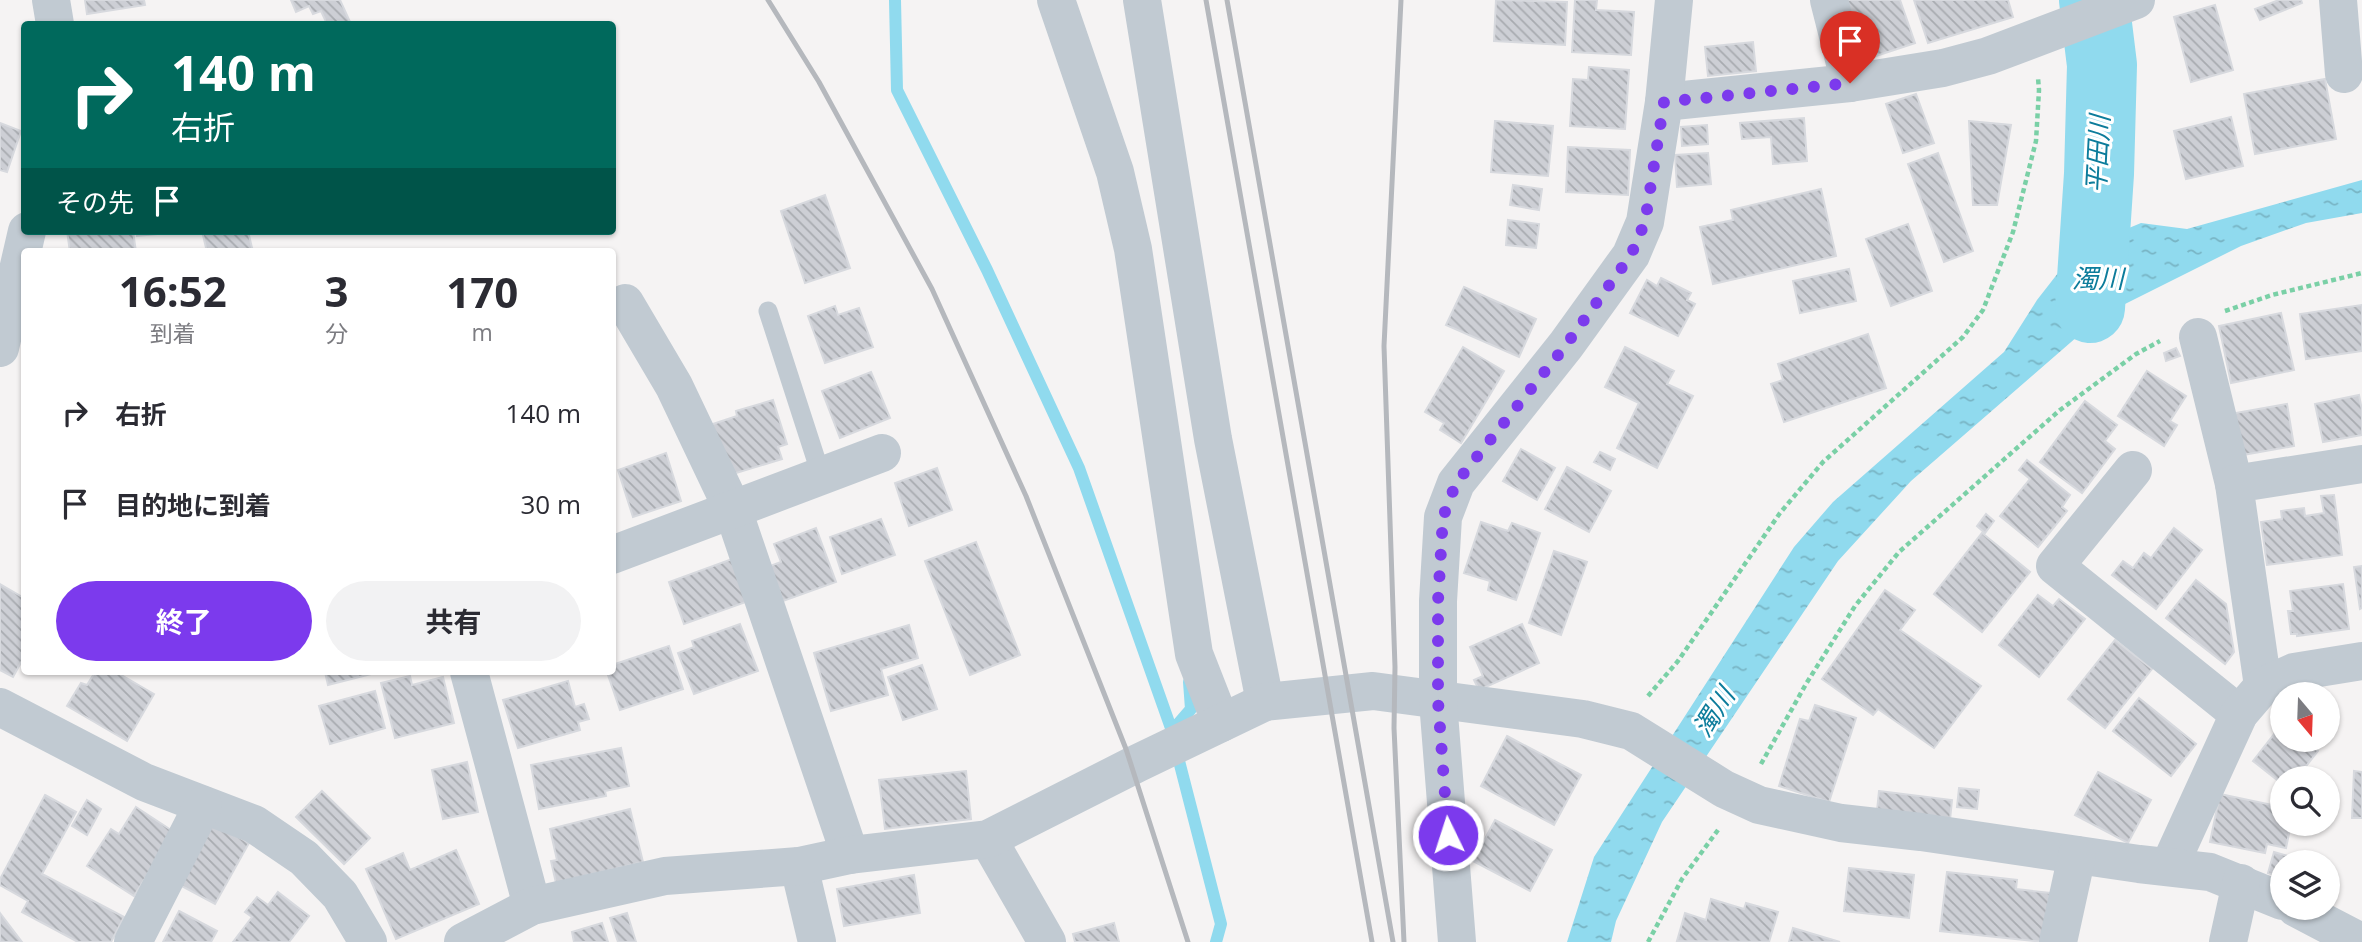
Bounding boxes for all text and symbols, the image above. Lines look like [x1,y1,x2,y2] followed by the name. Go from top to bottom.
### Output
[1820,11,1880,83] pin
[1831,22,1869,60] icon: arrive
[171,39,316,105] text: 140 m
[56,49,147,140] icon: right
[171,105,235,148] text: 右折
[2077,111,2117,194] water label: 平田川
[148,182,186,220] icon: arrive
[56,184,134,220] text: その先
[2072,260,2127,296] water label: 濁川
[119,262,227,319] text: 16:52
[324,262,349,319] text: 3
[446,263,518,320] text: 170
[472,316,493,348] text: m
[150,317,196,349] text: 到着
[325,317,348,349] text: 分
[56,394,94,432] icon: right
[506,395,581,431] text: 140 m
[115,396,167,432] text: 右折
[56,485,94,523] icon: arrive
[520,486,581,522] text: 30 m
[115,487,271,523] text: 目的地に到着
[56,581,312,661] button: 終了
[326,581,581,661] button: 共有
[1684,677,1744,743] water label: 濁川
[2270,682,2340,752] north arrow
[2270,682,2340,920] map controls
[2270,766,2340,836] button: search
[1411,798,1485,872] position arrow
[2270,850,2340,920] button: layers

